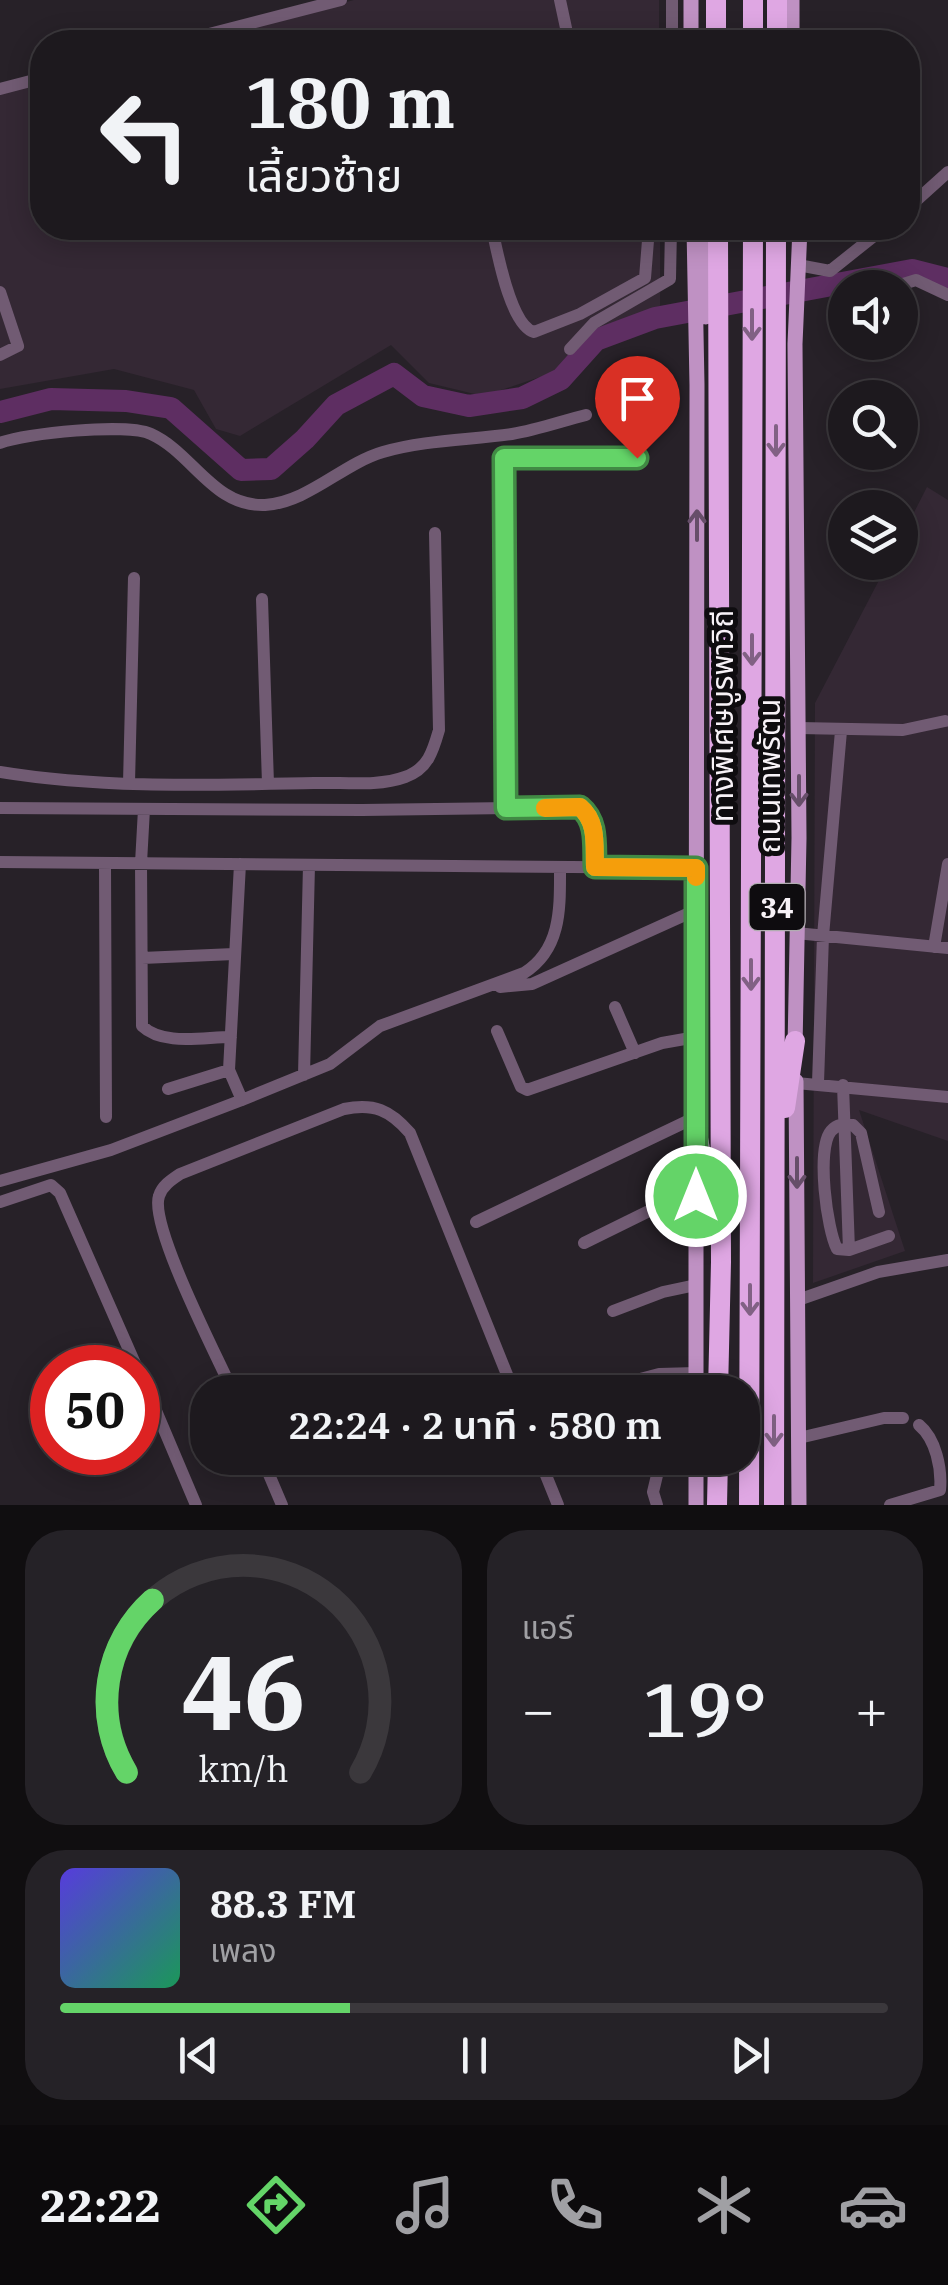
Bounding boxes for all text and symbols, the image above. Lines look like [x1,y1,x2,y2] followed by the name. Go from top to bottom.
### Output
[245,56,455,147] text: 180 m
[80,70,210,200] icon: left
[245,146,402,204] text: เลี้ยวซ้าย
[828,270,918,580] map controls
[828,270,918,360] button: sound
[742,308,762,340] one-way arrow
[595,356,680,459] pin
[610,371,665,426] icon: arrive
[828,380,918,470] button: search
[766,424,786,457] one-way arrow
[828,490,918,580] button: layers
[688,510,706,542] one-way arrow
[702,610,741,822] street label: ทางพิเศษบูรพาวิถี
[742,632,762,665] one-way arrow
[749,699,788,853] street label: ถนนเทพรัตน
[790,774,808,807] one-way arrow
[750,884,804,930] road number: 34
[742,958,760,990] one-way arrow
[644,1144,748,1248] position arrow
[788,1156,806,1188] one-way arrow
[740,1282,760,1315] one-way arrow
[30,1345,160,1475] speed limit sign: 50
[288,1400,662,1449] text: 22:24 · 2 นาที · 580 m
[764,1414,784,1447] one-way arrow
[522,1606,573,1648] text: แอร์
[181,1623,306,1759] text: 46
[642,1660,767,1758] text: 19°
[522,1674,555,1745] text: −
[855,1674,888,1745] text: +
[198,1745,288,1792] text: km/h
[210,1879,356,1928] text: 88.3 FM
[210,1929,277,1971] text: เพลง
[171,2028,226,2083] icon: previous
[447,2028,502,2083] icon: pause
[723,2028,778,2083] icon: next
[241,2170,311,2240] icon: directions
[390,2170,460,2240] icon: music
[540,2170,610,2240] icon: phone
[689,2170,759,2240] icon: climate
[838,2170,908,2240] icon: car
[40,2176,161,2234] text: 22:22

